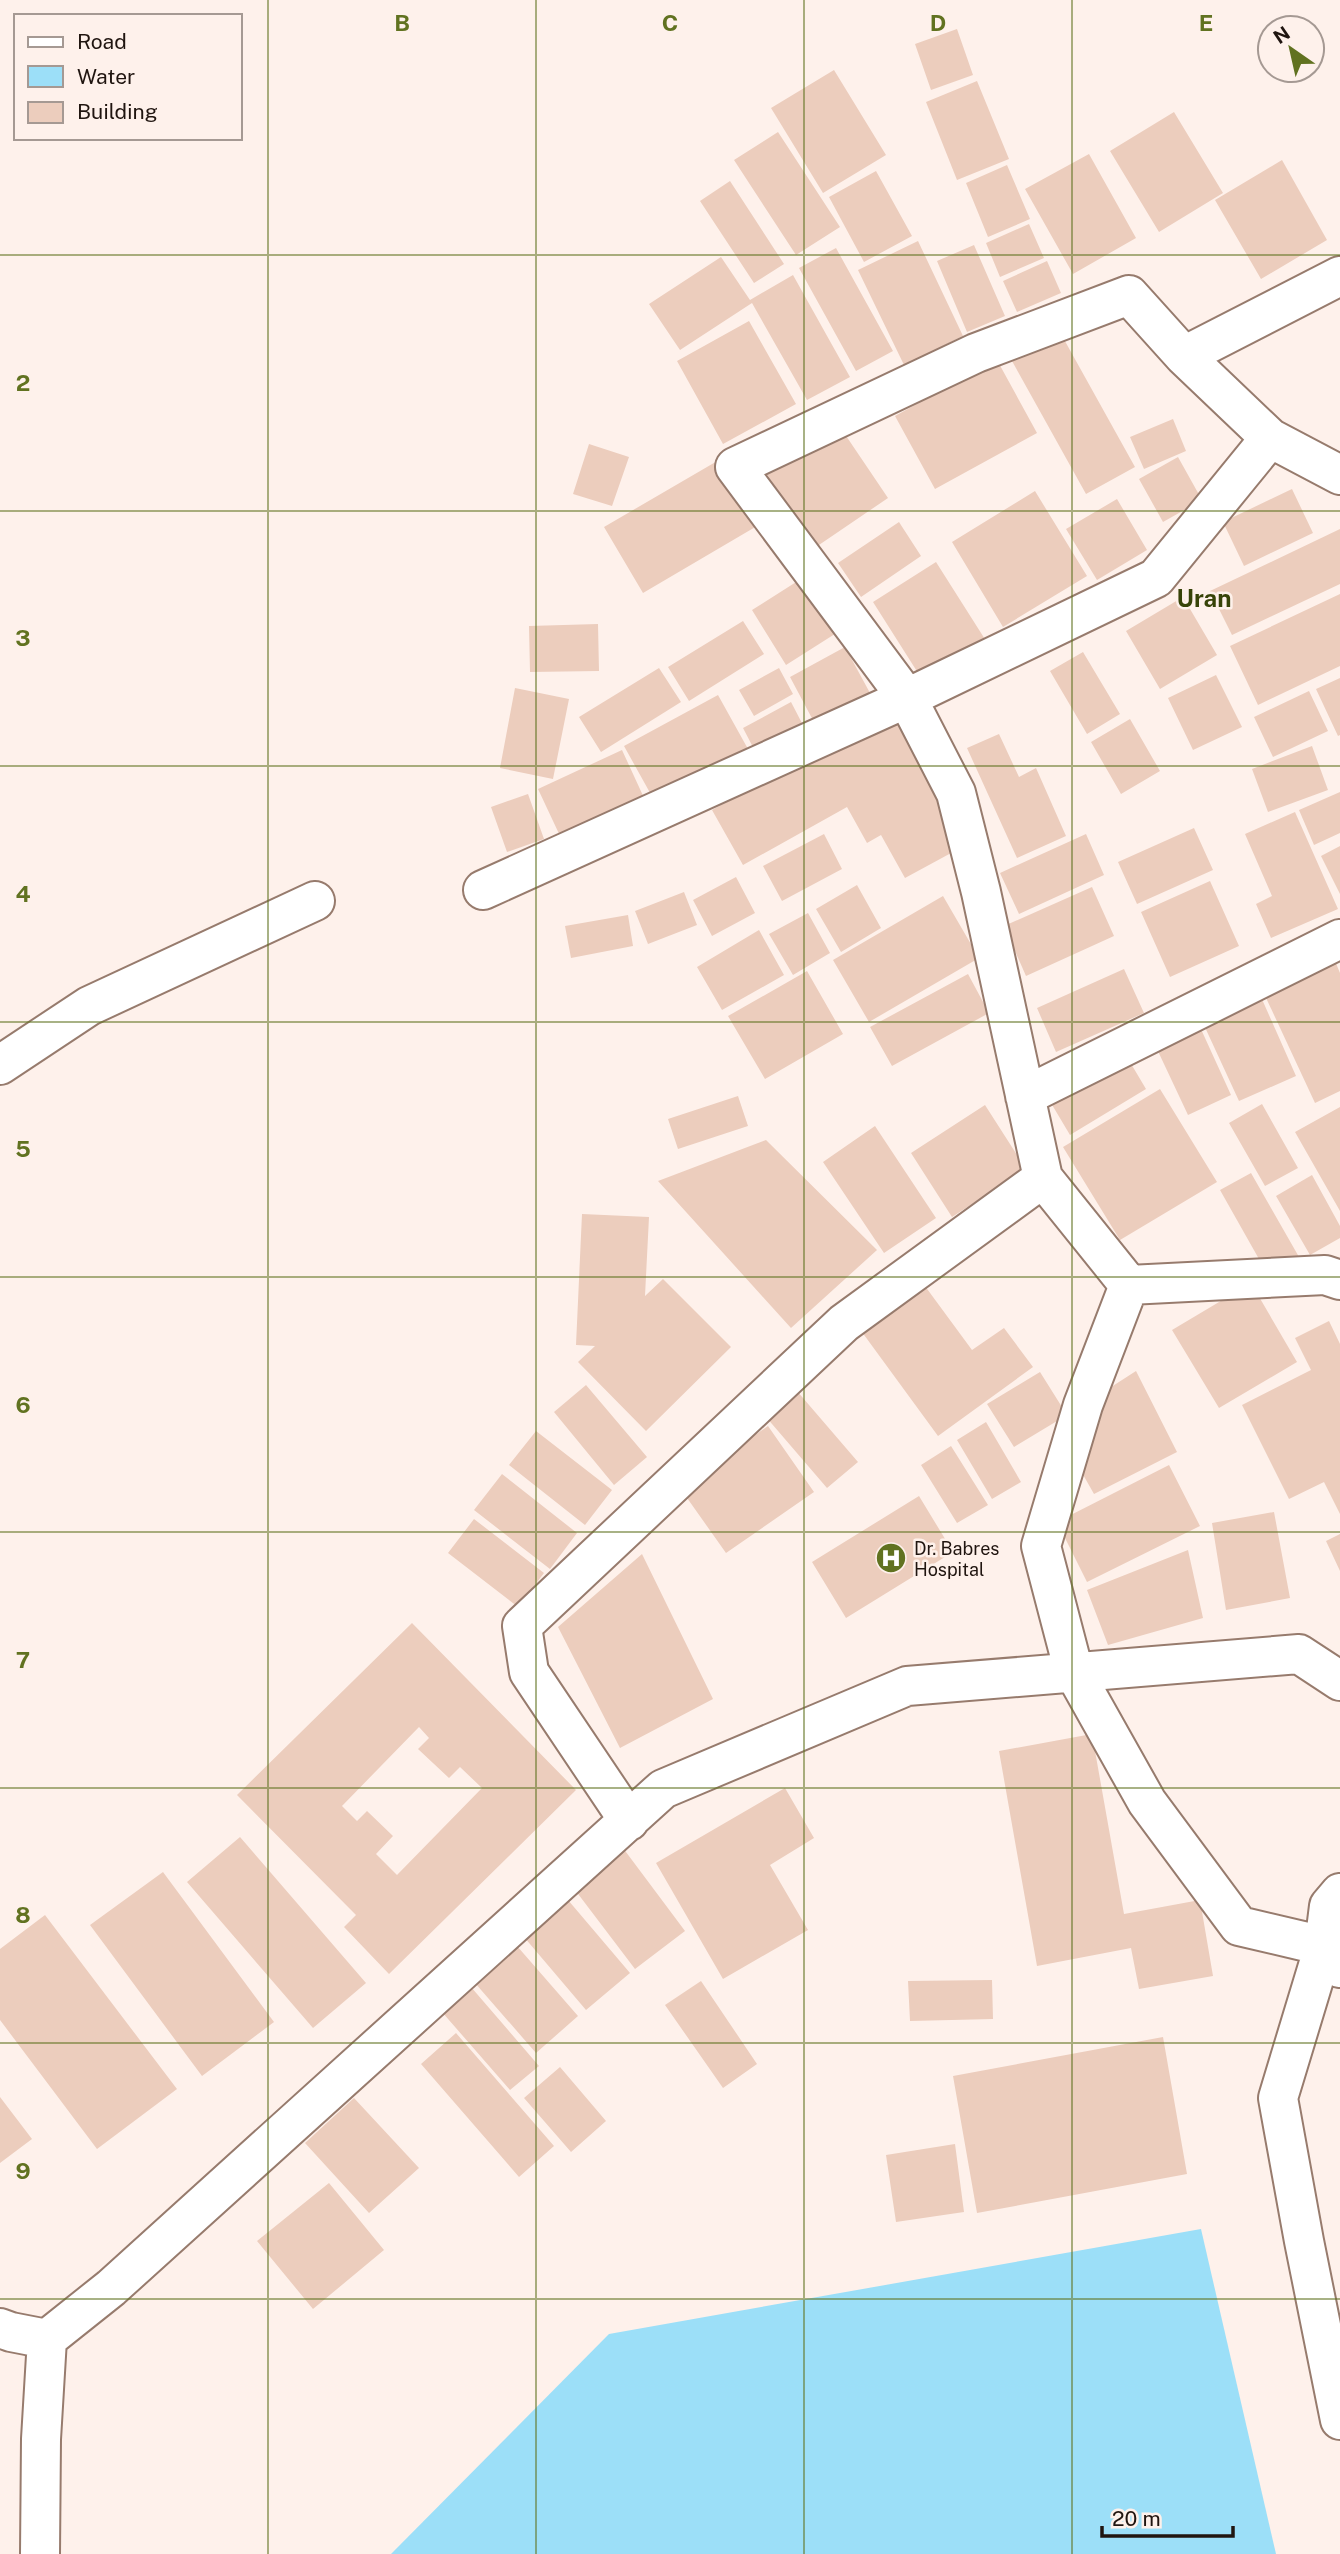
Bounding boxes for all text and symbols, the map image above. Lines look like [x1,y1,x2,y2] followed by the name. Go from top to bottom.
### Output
[394,9,410,36] text: B
[662,9,678,36] text: C
[930,9,946,36] text: D
[1199,9,1213,36] text: E
[14,14,242,140] legend
[1256,14,1326,84] north arrow
[1269,22,1294,48] text: N
[77,29,127,54] text: Road
[77,64,135,89] text: Water
[77,99,158,124] text: Building
[16,369,30,396] text: 2
[1177,584,1231,612] district label: Uran
[15,624,31,651] text: 3
[15,880,31,907] text: 4
[15,1135,31,1162] text: 5
[15,1391,31,1418] text: 6
[914,1538,999,1580] place label: Dr. Babres Hospital
[874,1541,908,1575] hospital icon: Dr. Babres Hospital
[16,1646,30,1673] text: 7
[15,1901,31,1928] text: 8
[15,2157,31,2184] text: 9
[1102,2494,1233,2538] scale bar
[1112,2506,1161,2531] text: 20 m

